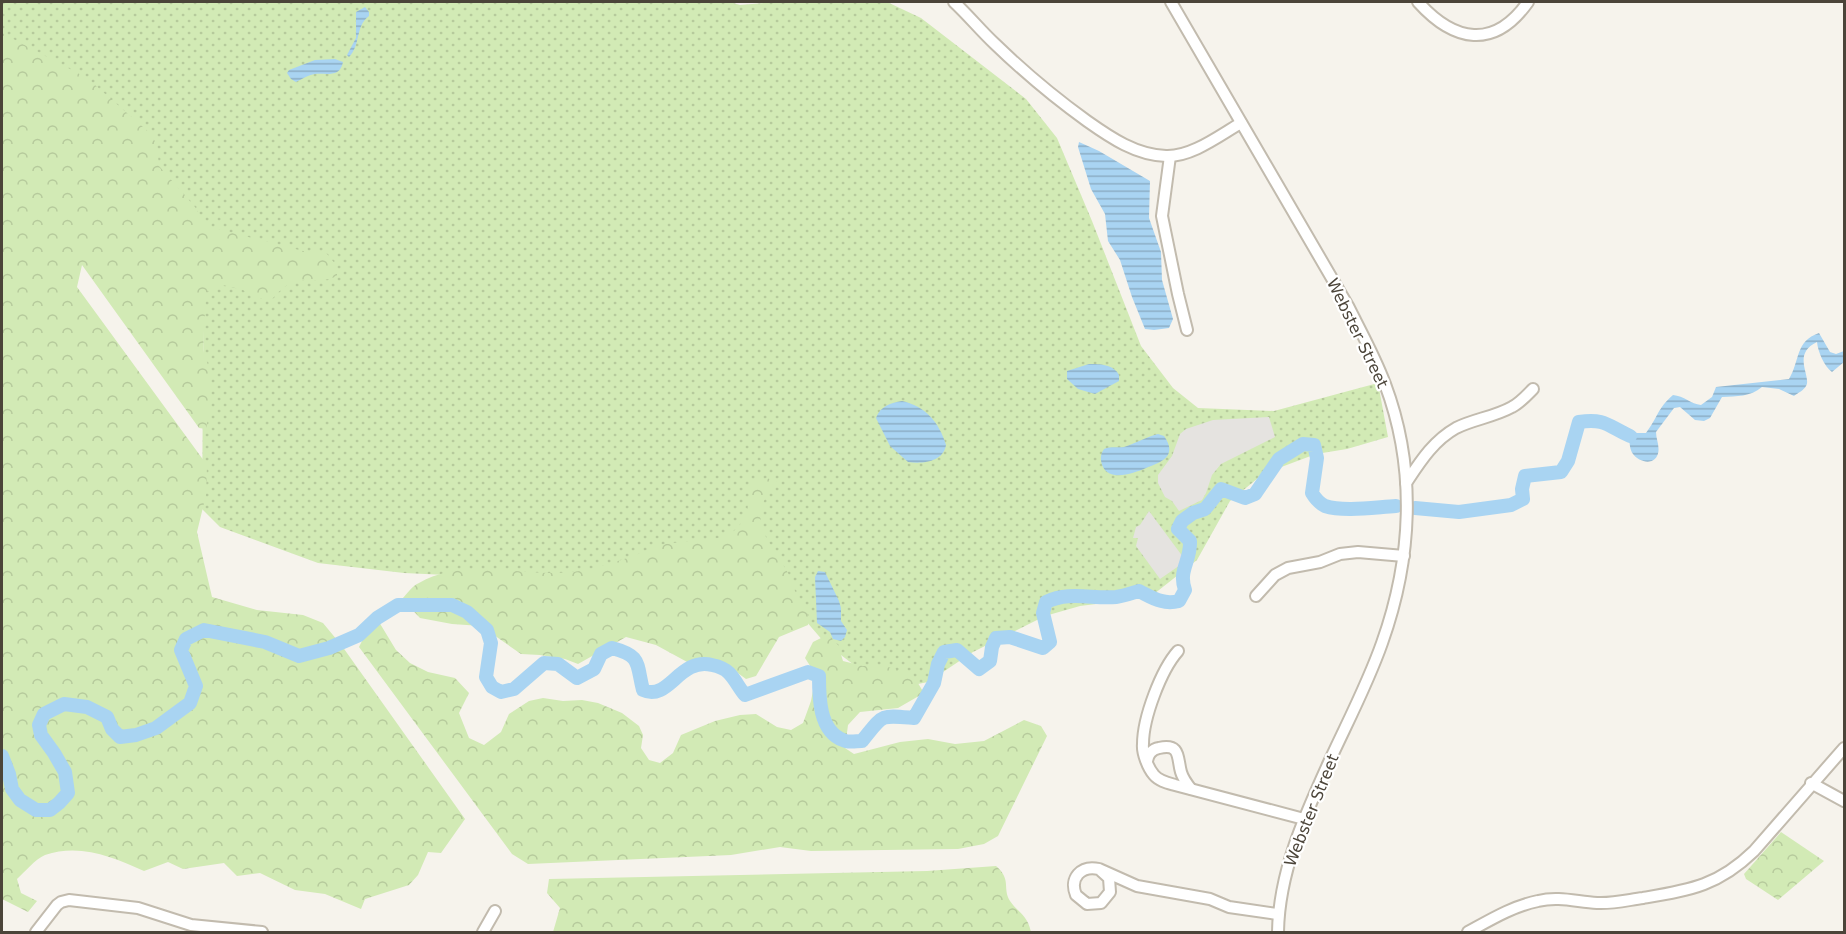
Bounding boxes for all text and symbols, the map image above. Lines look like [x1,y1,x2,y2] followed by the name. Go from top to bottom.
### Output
[1323,275,1392,391] street label: Webster Street
[1280,751,1343,869] street label: Webster Street

